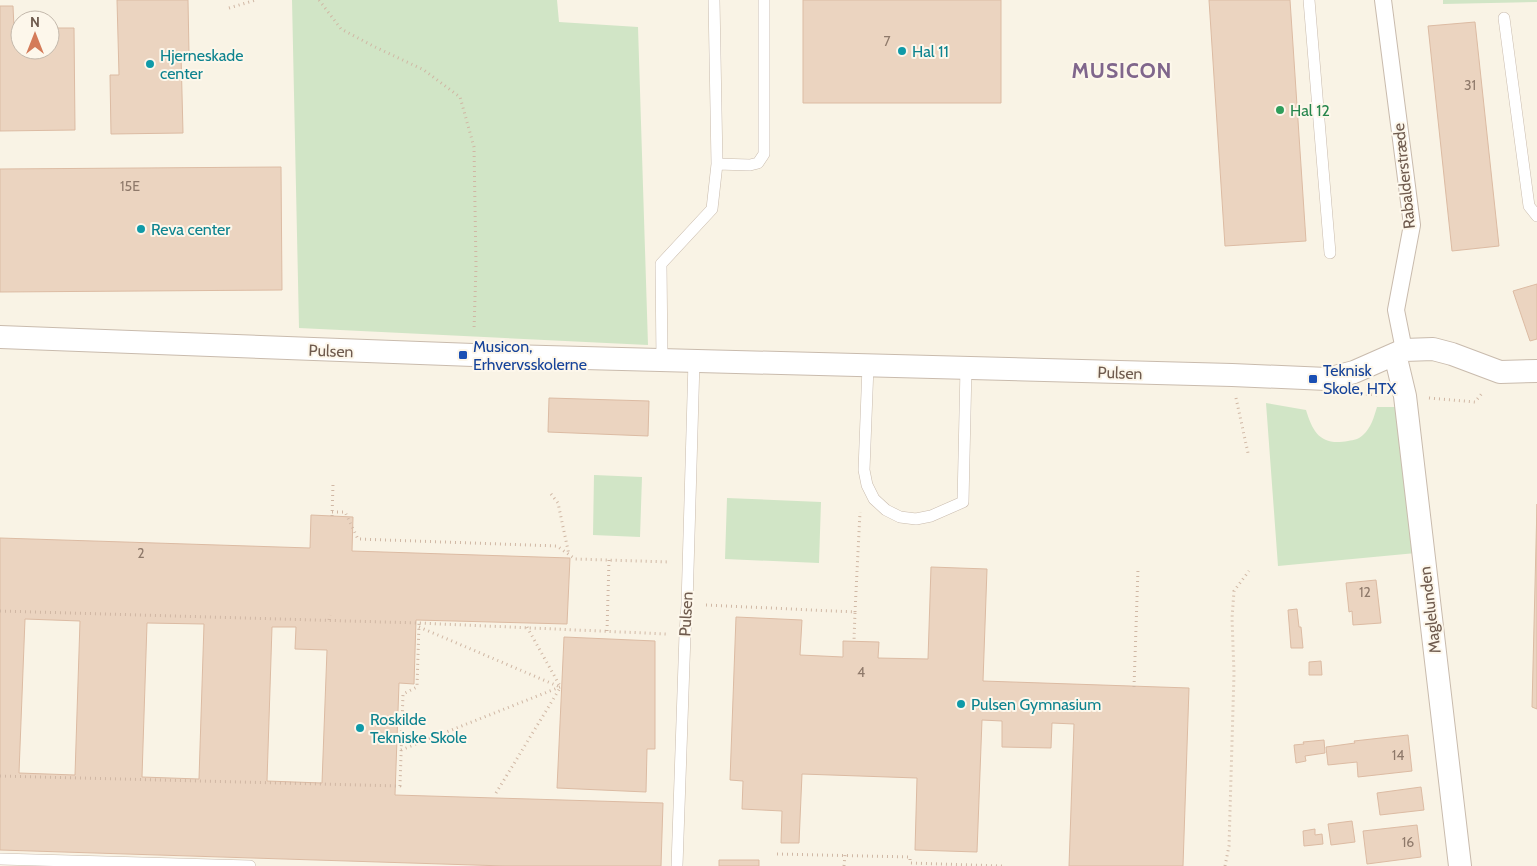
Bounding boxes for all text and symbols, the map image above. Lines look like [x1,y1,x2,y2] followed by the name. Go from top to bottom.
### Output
[10,10,60,60] north arrow
[30,13,40,31] text: N
[883,32,891,50] house number: 7
[912,42,949,61] place label: Hal 11
[896,45,908,57] marker: Hal 11
[160,46,243,83] place label: Hjerneskade center
[144,58,156,70] marker: Hjerneskade center
[1072,58,1172,83] district label: MUSICON
[1464,76,1476,94] house number: 31
[1290,101,1330,120] place label: Hal 12
[1274,104,1286,116] marker: Hal 12
[1389,122,1419,230] street label: Rabalderstræde
[120,177,140,195] house number: 15E
[151,220,231,239] place label: Reva center
[135,223,147,235] marker: Reva center
[473,337,587,374] place label: Musicon, Erhvervsskolerne
[308,341,354,361] street label: Pulsen
[457,349,469,361] marker: Musicon, Erhvervsskolerne
[1323,361,1397,398] place label: Teknisk Skole, HTX
[1097,363,1143,383] street label: Pulsen
[1307,373,1319,385] marker: Teknisk Skole, HTX
[137,544,145,562] house number: 2
[1415,565,1445,655] street label: Maglelunden
[1359,583,1371,601] house number: 12
[675,591,697,637] street label: Pulsen
[857,663,865,681] house number: 4
[971,695,1101,714] place label: Pulsen Gymnasium
[955,698,967,710] marker: Pulsen Gymnasium
[370,710,467,747] place label: Roskilde Tekniske Skole
[354,722,366,734] marker: Roskilde Tekniske Skole
[1392,746,1404,764] house number: 14
[1402,833,1414,851] house number: 16

